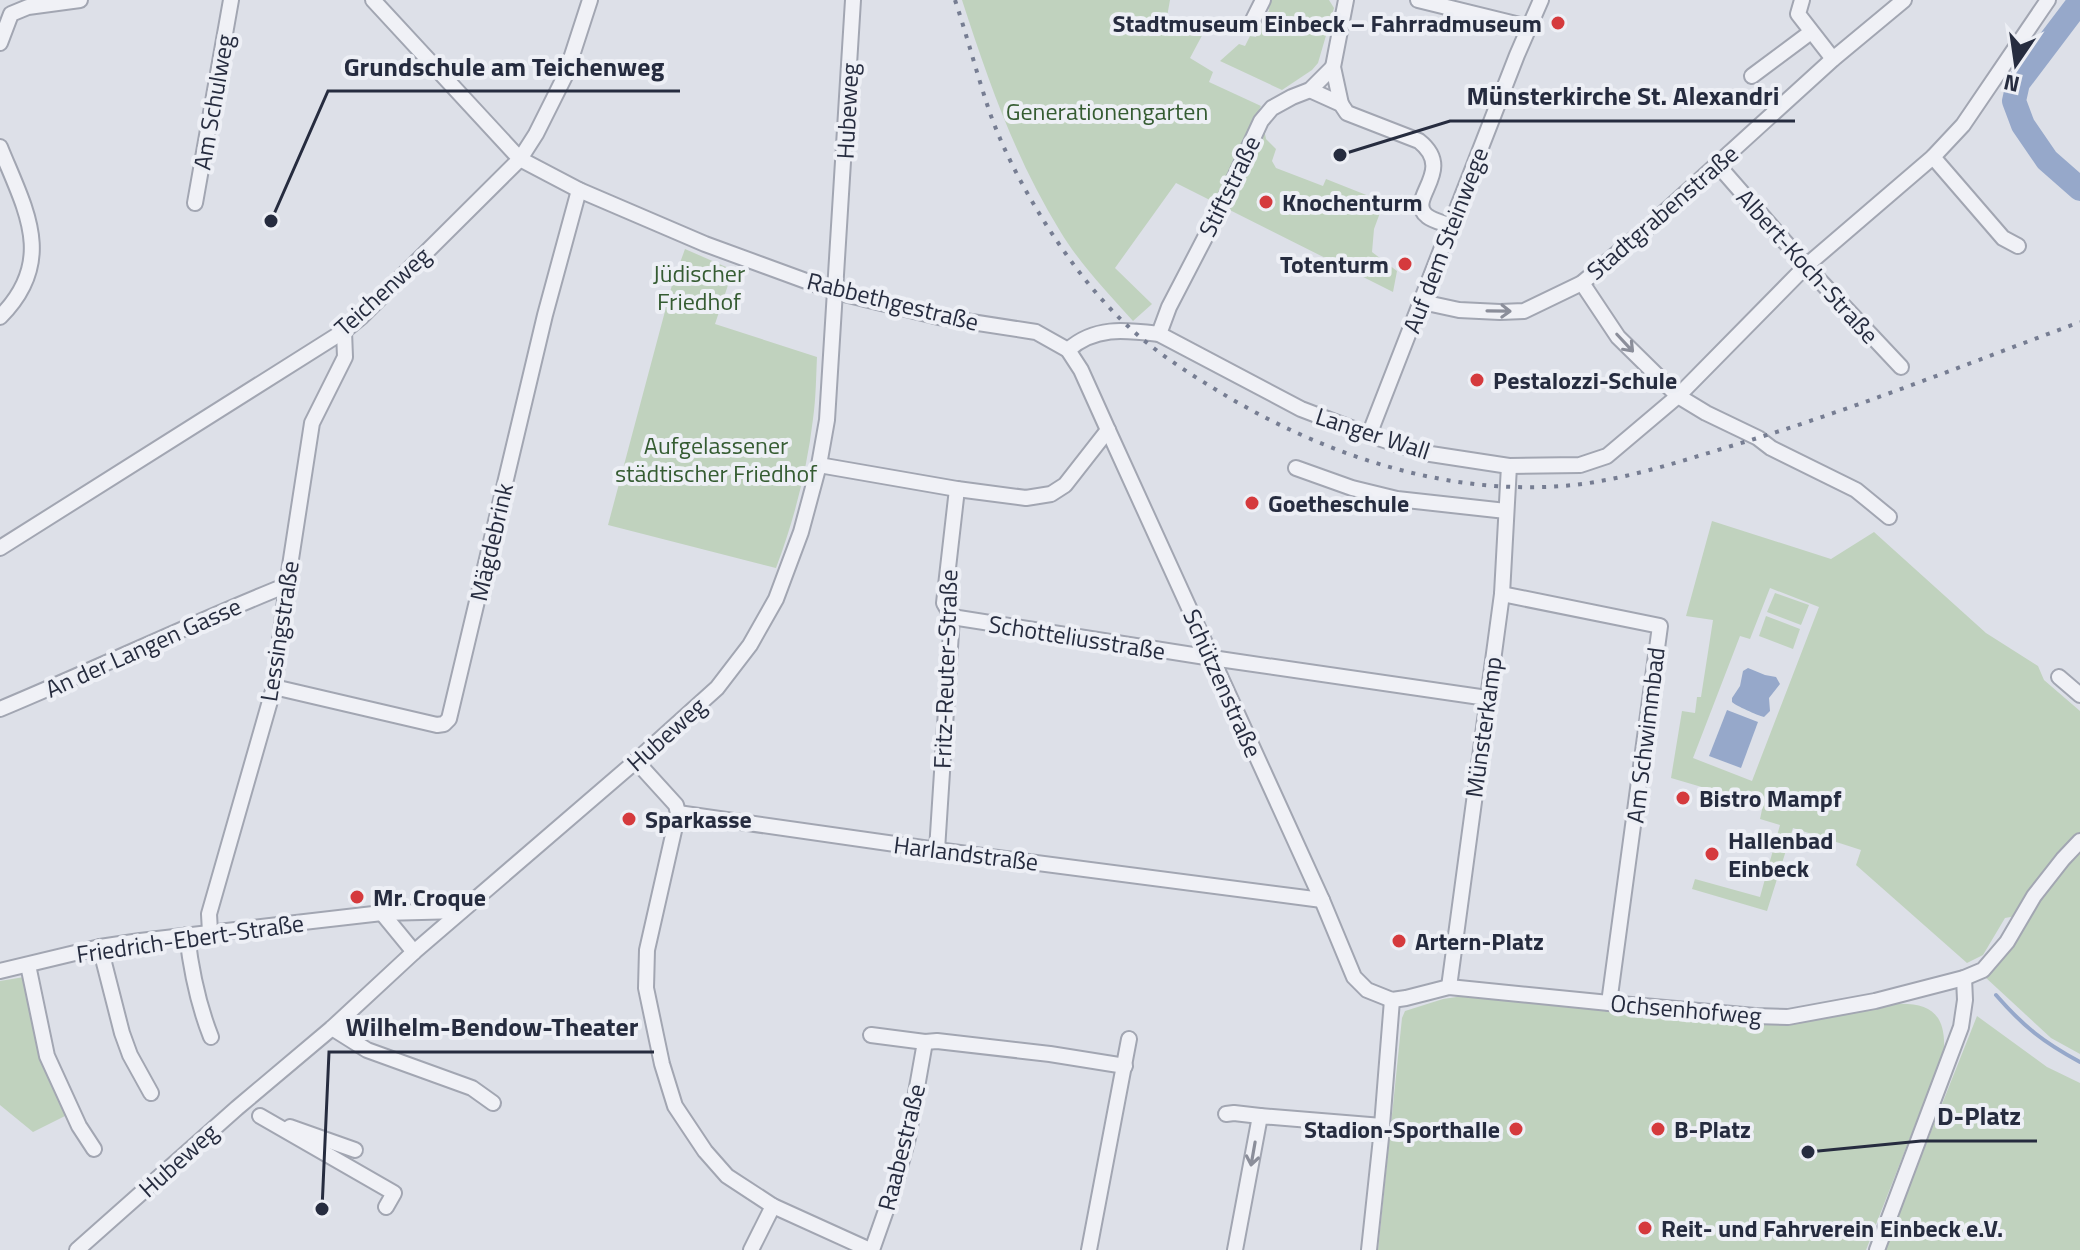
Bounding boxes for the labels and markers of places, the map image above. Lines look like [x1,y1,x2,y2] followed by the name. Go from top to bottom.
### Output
[1113,5,1542,41] place label: Stadtmuseum Einbeck – Fahrradmuseum
[1549,14,1567,32] marker: Stadtmuseum Einbeck – Fahrradmuseum
[328,41,680,91] callout: Grundschule am Teichenweg
[1450,71,1795,121] callout: Münsterkirche St. Alexandri
[1282,184,1423,220] place label: Knochenturm
[1257,193,1275,211] marker: Knochenturm
[1280,246,1389,282] place label: Totenturm
[1396,255,1414,273] marker: Totenturm
[1493,362,1677,398] place label: Pestalozzi-Schule
[1468,371,1486,389] marker: Pestalozzi-Schule
[1268,485,1409,521] place label: Goetheschule
[1243,494,1261,512] marker: Goetheschule
[1699,780,1842,816] place label: Bistro Mampf
[1674,789,1692,807] marker: Bistro Mampf
[645,801,752,837] place label: Sparkasse
[620,810,638,828] marker: Sparkasse
[1728,822,1833,886] place label: Hallenbad Einbeck
[1703,845,1721,863] marker: Hallenbad Einbeck
[373,879,486,915] place label: Mr. Croque
[348,888,366,906] marker: Mr. Croque
[1415,923,1544,959] place label: Artern-Platz
[1390,932,1408,950] marker: Artern-Platz
[329,1002,654,1052] callout: Wilhelm-Bendow-Theater
[1921,1091,2037,1141] callout: D-Platz
[1304,1111,1500,1147] place label: Stadion-Sporthalle
[1674,1111,1751,1147] place label: B-Platz
[1507,1120,1525,1138] marker: Stadion-Sporthalle
[1649,1120,1667,1138] marker: B-Platz
[1661,1210,2003,1246] place label: Reit- und Fahrverein Einbeck e.V.
[1636,1219,1654,1237] marker: Reit- und Fahrverein Einbeck e.V.

